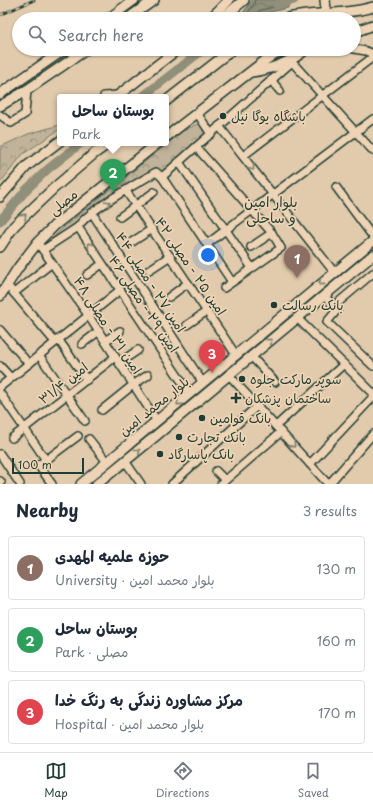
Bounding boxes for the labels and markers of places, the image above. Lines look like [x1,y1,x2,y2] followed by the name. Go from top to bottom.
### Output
[231,106,306,125] place label: باشگاه یوگا نیل
[218,111,228,121] marker: باشگاه یوگا نیل
[100,159,126,192] pin: 2
[284,245,310,278] pin: 1
[282,295,344,314] place label: بانک رسالت
[269,300,279,310] marker: بانک رسالت
[199,340,225,373] pin: 3
[250,369,342,388] place label: سوپر مارکت جلوه
[237,374,247,384] marker: سوپر مارکت جلوه
[245,388,331,407] place label: ساختمان پزشکان
[230,392,242,404] marker: ساختمان پزشکان
[210,408,271,427] place label: بانک قوامین
[197,413,207,423] marker: بانک قوامین
[187,427,246,446] place label: بانک تجارت
[174,432,184,442] marker: بانک تجارت
[168,444,234,463] place label: بانک پاسارگاد
[155,449,165,459] marker: بانک پاسارگاد

